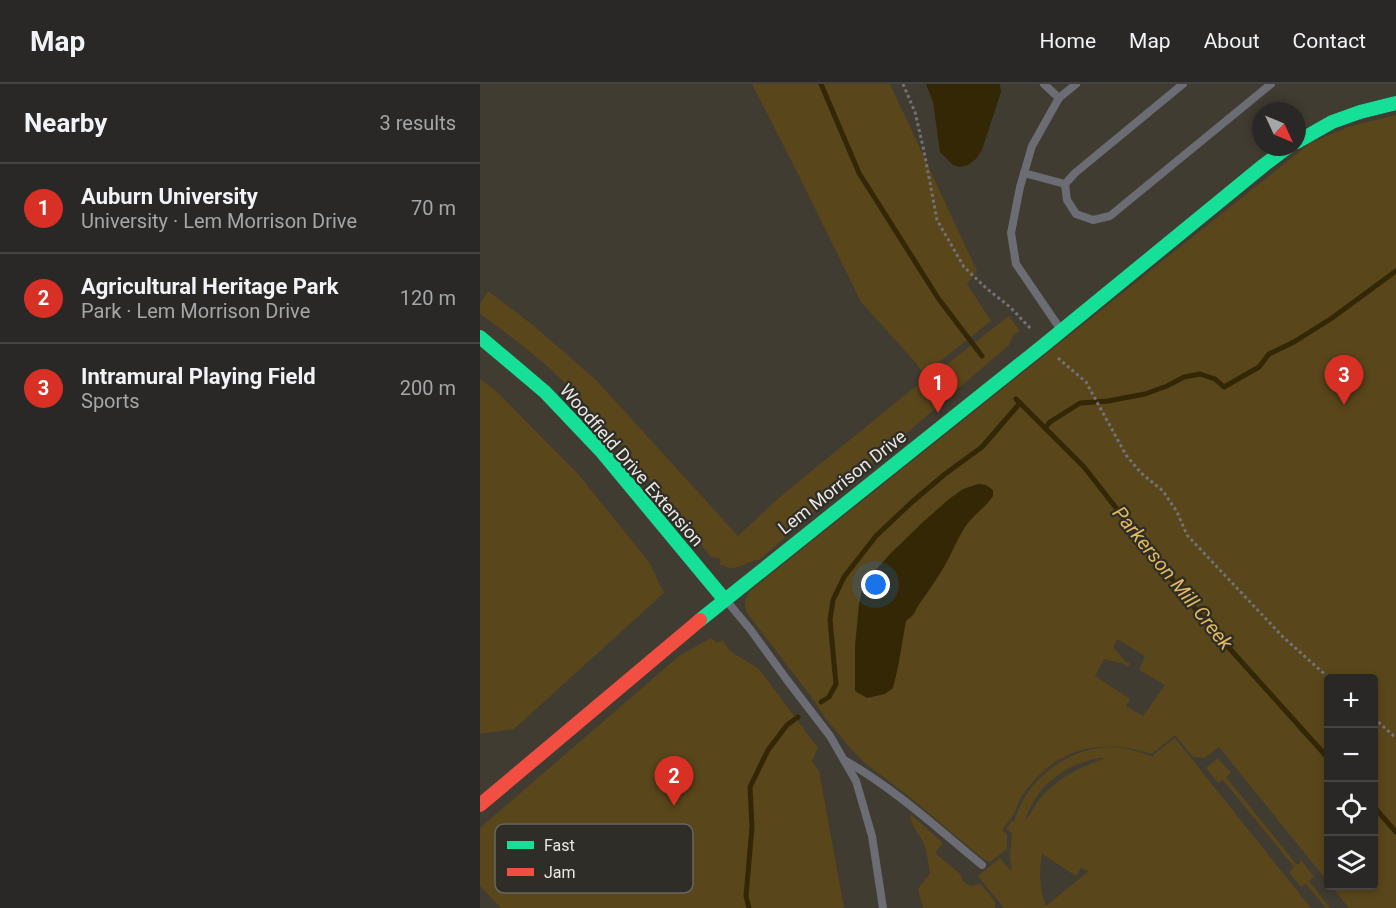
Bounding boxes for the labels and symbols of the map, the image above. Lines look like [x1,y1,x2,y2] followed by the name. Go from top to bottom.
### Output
[1252,102,1306,156] north arrow
[1324,356,1364,405] pin: 3
[918,364,958,413] pin: 1
[556,380,708,550] street label: Woodfield Drive Extension
[774,426,910,538] street label: Lem Morrison Drive
[1108,501,1239,656] water label: Parkerson Mill Creek
[861,570,890,599] your location
[654,756,694,806] pin: 2
[495,824,693,893] legend
[544,836,575,855] text: Fast
[544,863,576,882] text: Jam

